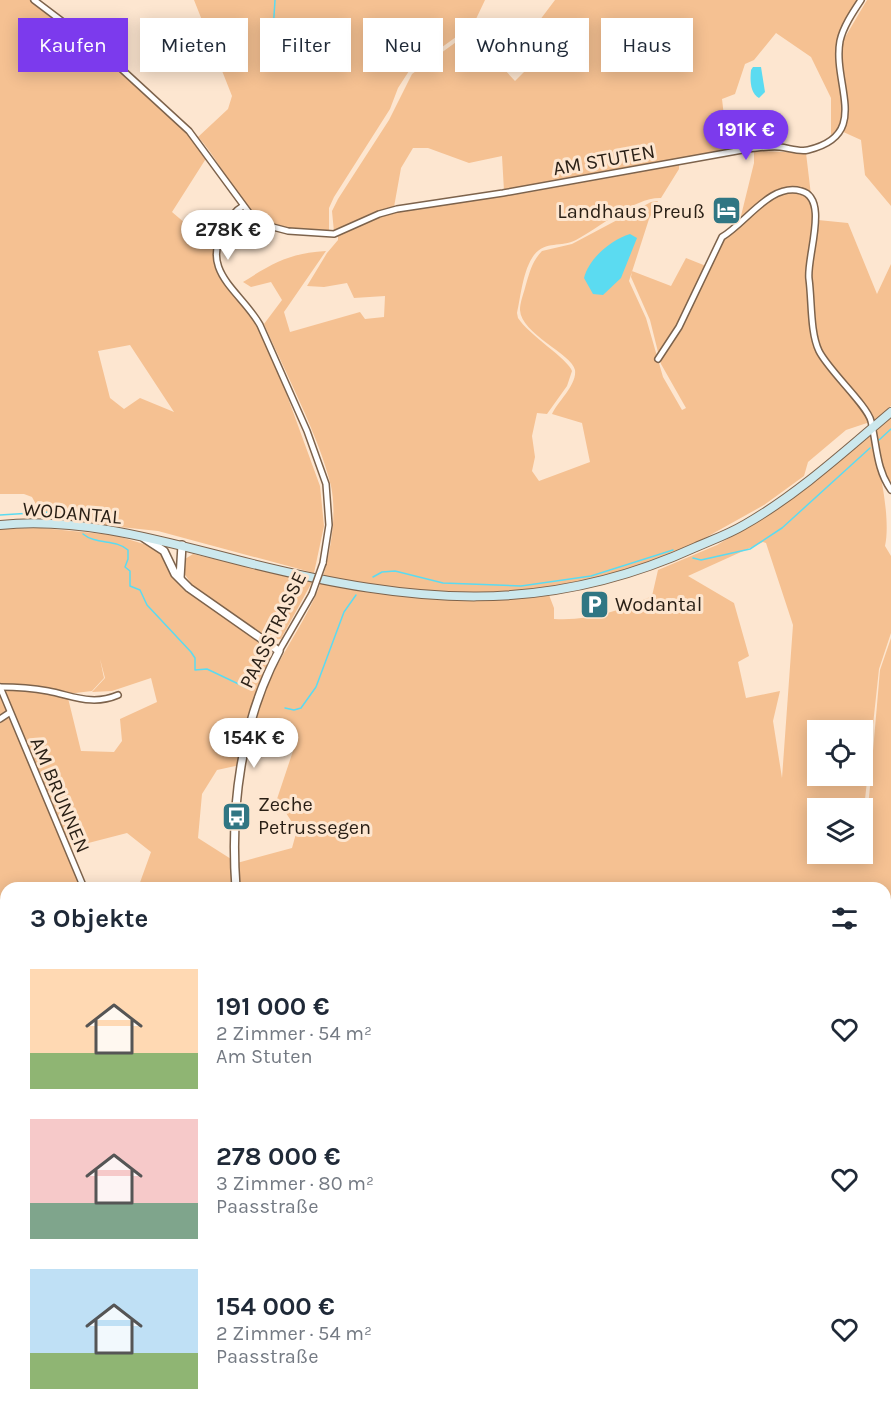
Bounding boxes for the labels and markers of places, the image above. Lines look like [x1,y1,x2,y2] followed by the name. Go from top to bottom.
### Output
[697,110,795,161] pin: 191K €
[710,195,742,227] hotel icon: Landhaus Preuß
[557,200,705,223] place label: Landhaus Preuß
[179,210,277,261] pin: 278K €
[578,588,610,620] parking icon: Wodantal
[615,593,702,616] place label: Wodantal
[205,718,303,769] pin: 154K €
[258,793,371,839] place label: Zeche Petrussegen
[221,800,253,832] bus stop icon: Zeche Petrussegen

